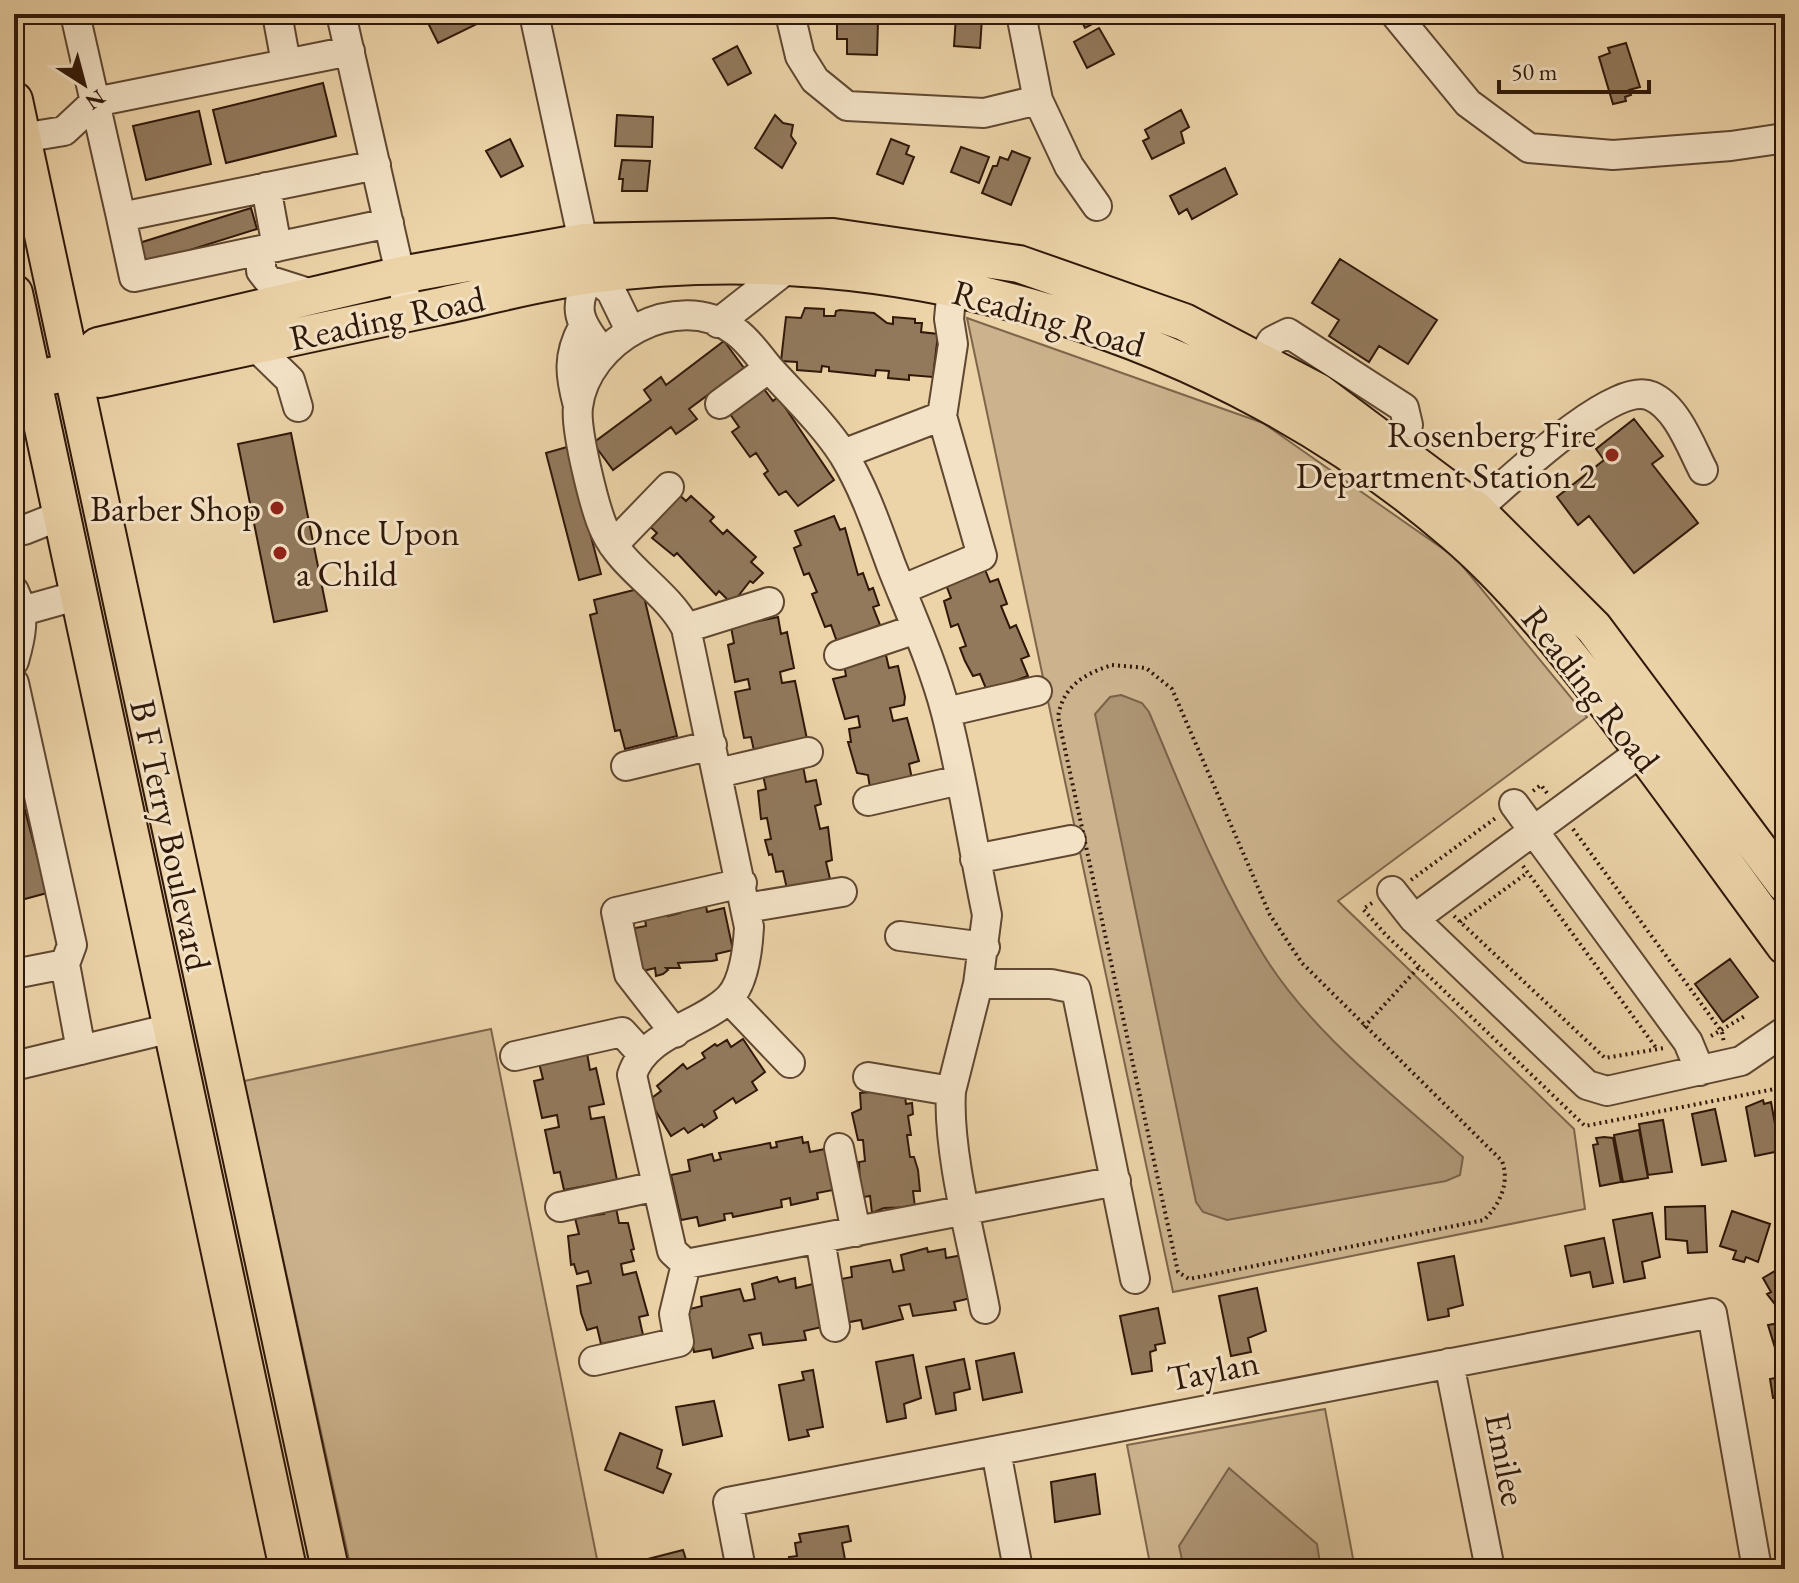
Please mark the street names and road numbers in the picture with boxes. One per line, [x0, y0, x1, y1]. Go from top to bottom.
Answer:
street label: Reading Road [947, 268, 1152, 368]
street label: Reading Road [285, 274, 490, 362]
street label: Reading Road [1511, 596, 1671, 782]
street label: B F Terry Boulevard [119, 695, 223, 976]
street label: Taylan [1163, 1338, 1263, 1402]
street label: Emilee [1474, 1409, 1538, 1509]

